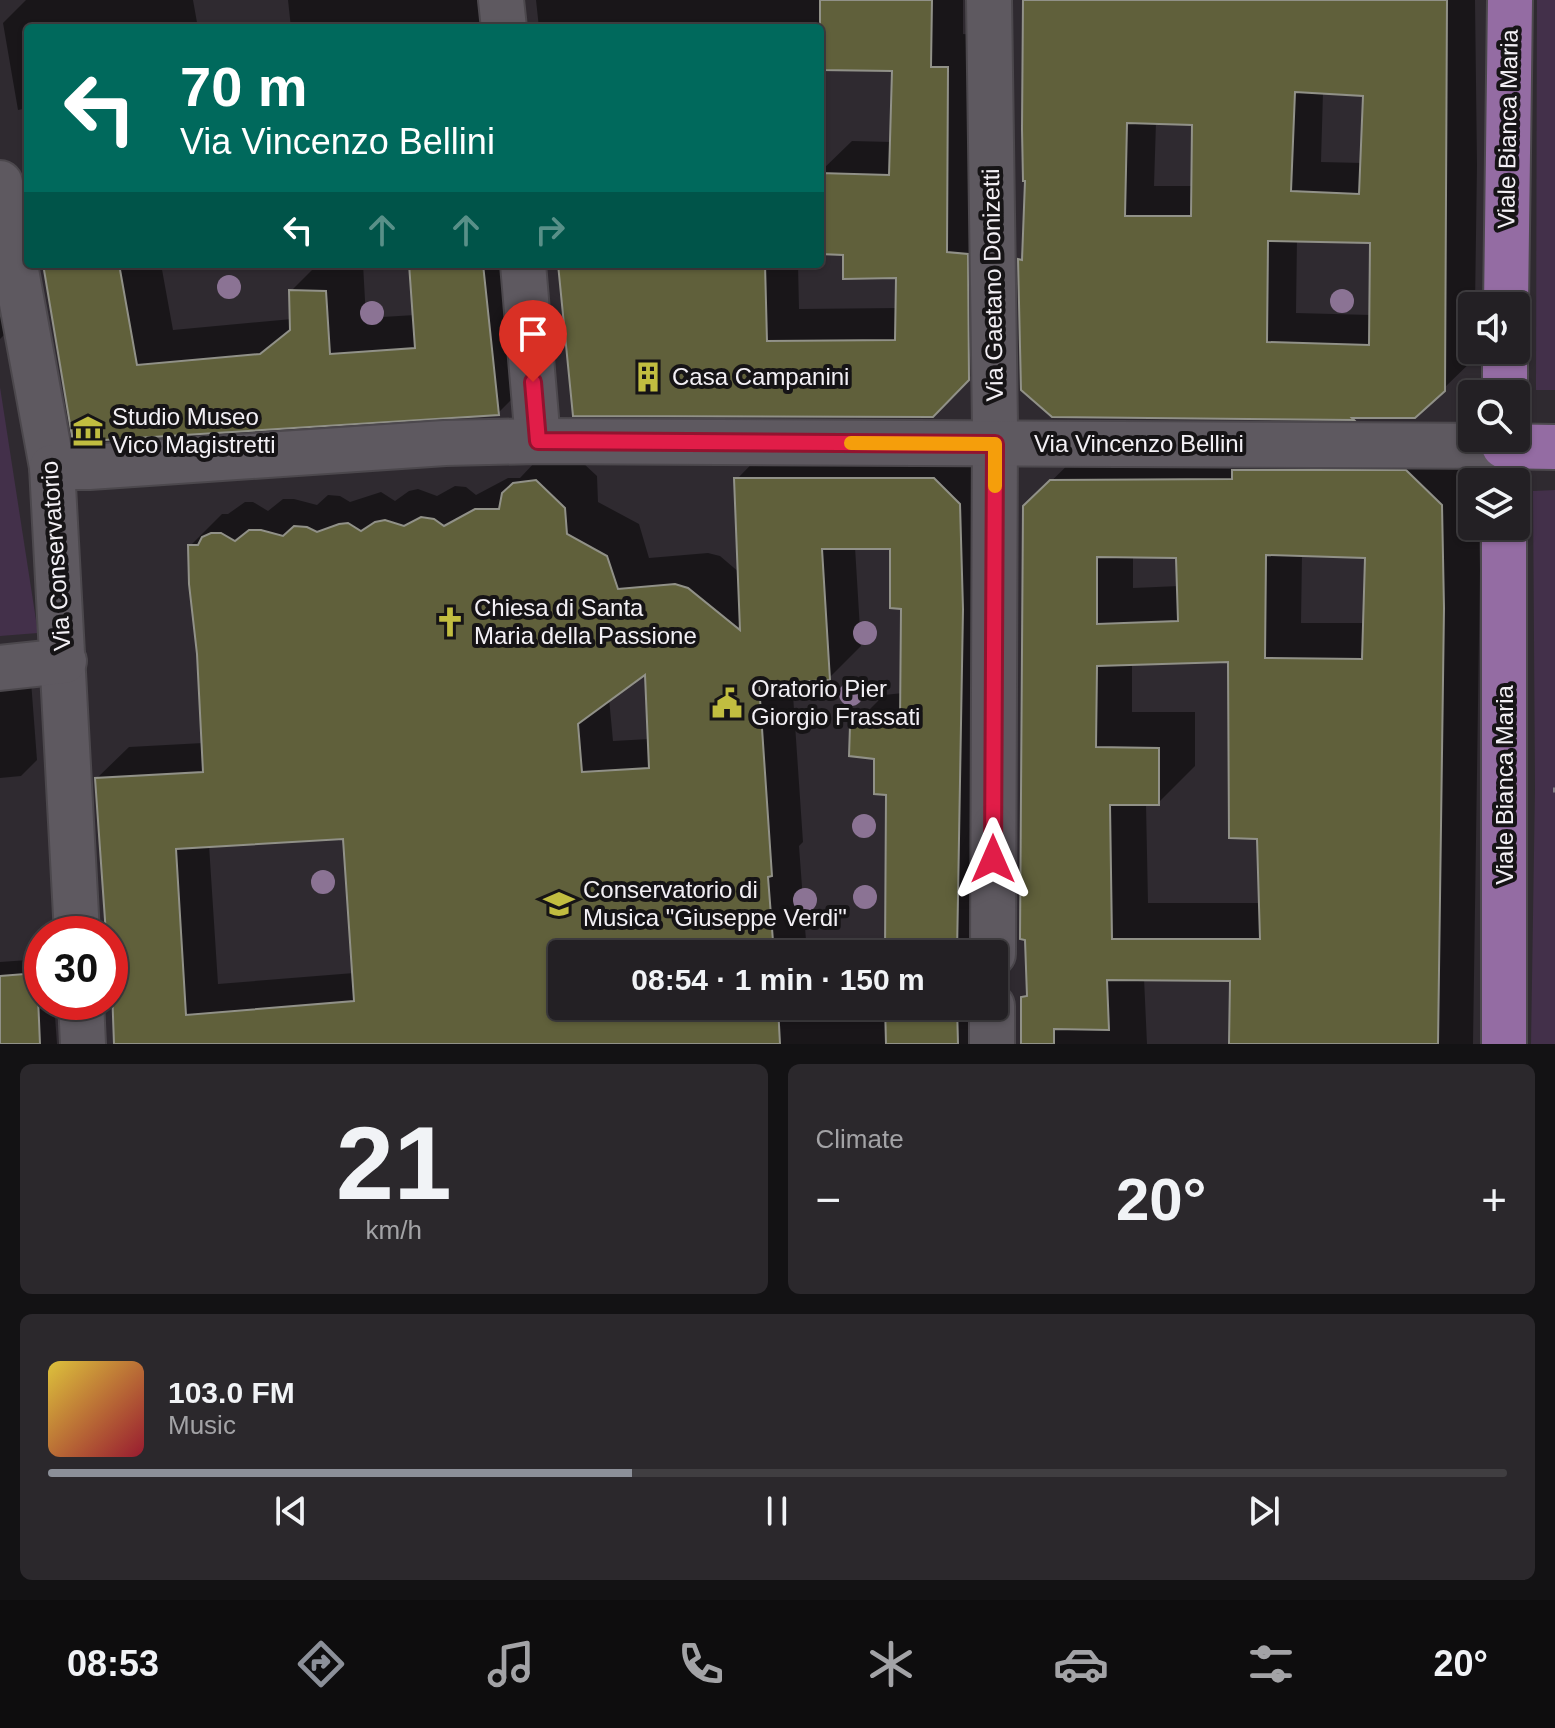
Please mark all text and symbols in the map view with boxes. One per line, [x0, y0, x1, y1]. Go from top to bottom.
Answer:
street label: Viale Bianca Maria [1492, 28, 1523, 229]
text: 70 m [180, 55, 308, 118]
icon: left [48, 56, 152, 160]
text: Via Vincenzo Bellini [180, 121, 495, 162]
street label: Via Gaetano Donizetti [977, 168, 1008, 402]
icon: left [276, 208, 320, 252]
icon: ahead [360, 208, 404, 252]
icon: ahead [444, 208, 488, 252]
icon: right [528, 208, 572, 252]
map controls [1458, 292, 1530, 540]
button: sound [1458, 292, 1530, 364]
pin [499, 300, 567, 382]
icon: arrive [511, 312, 555, 356]
building icon: Casa Campanini [631, 360, 665, 394]
place label: Casa Campanini [672, 363, 849, 390]
button: search [1458, 380, 1530, 452]
place label: Studio Museo Vico Magistretti [112, 403, 276, 458]
museum icon: Studio Museo Vico Magistretti [71, 414, 105, 448]
street label: Via Vincenzo Bellini [1034, 430, 1244, 457]
street label: Via Conservatorio [35, 460, 76, 652]
button: layers [1458, 468, 1530, 540]
place label: Chiesa di Santa Maria della Passione [474, 594, 697, 649]
church icon: Chiesa di Santa Maria della Passione [433, 605, 467, 639]
place label: Oratorio Pier Giorgio Frassati [751, 675, 920, 730]
street label: Viale Bianca Maria [1491, 685, 1518, 885]
public building icon: Oratorio Pier Giorgio Frassati [710, 686, 744, 720]
position arrow [951, 817, 1035, 901]
place label: Conservatorio di Musica "Giuseppe Verdi" [583, 876, 847, 931]
school or university icon: Conservatorio di Musica "Giuseppe Verdi" [542, 887, 576, 921]
speed limit sign: 30 [24, 916, 128, 1020]
text: 08:54 · 1 min · 150 m [631, 963, 925, 996]
text: 21 [336, 1105, 452, 1221]
text: Climate [816, 1124, 904, 1154]
text: 20° [1116, 1166, 1207, 1233]
text: − [816, 1175, 841, 1224]
text: + [1481, 1175, 1507, 1224]
text: km/h [366, 1215, 422, 1245]
text: 103.0 FM [168, 1376, 295, 1409]
text: Music [168, 1410, 236, 1440]
icon: previous [269, 1489, 313, 1533]
icon: pause [755, 1489, 799, 1533]
icon: next [1242, 1489, 1286, 1533]
icon: directions [293, 1636, 349, 1692]
icon: music [483, 1636, 539, 1692]
icon: phone [673, 1636, 729, 1692]
icon: climate [863, 1636, 919, 1692]
icon: car [1053, 1636, 1109, 1692]
icon: filters [1243, 1636, 1299, 1692]
text: 08:53 [67, 1643, 159, 1684]
text: 20° [1433, 1643, 1488, 1684]

